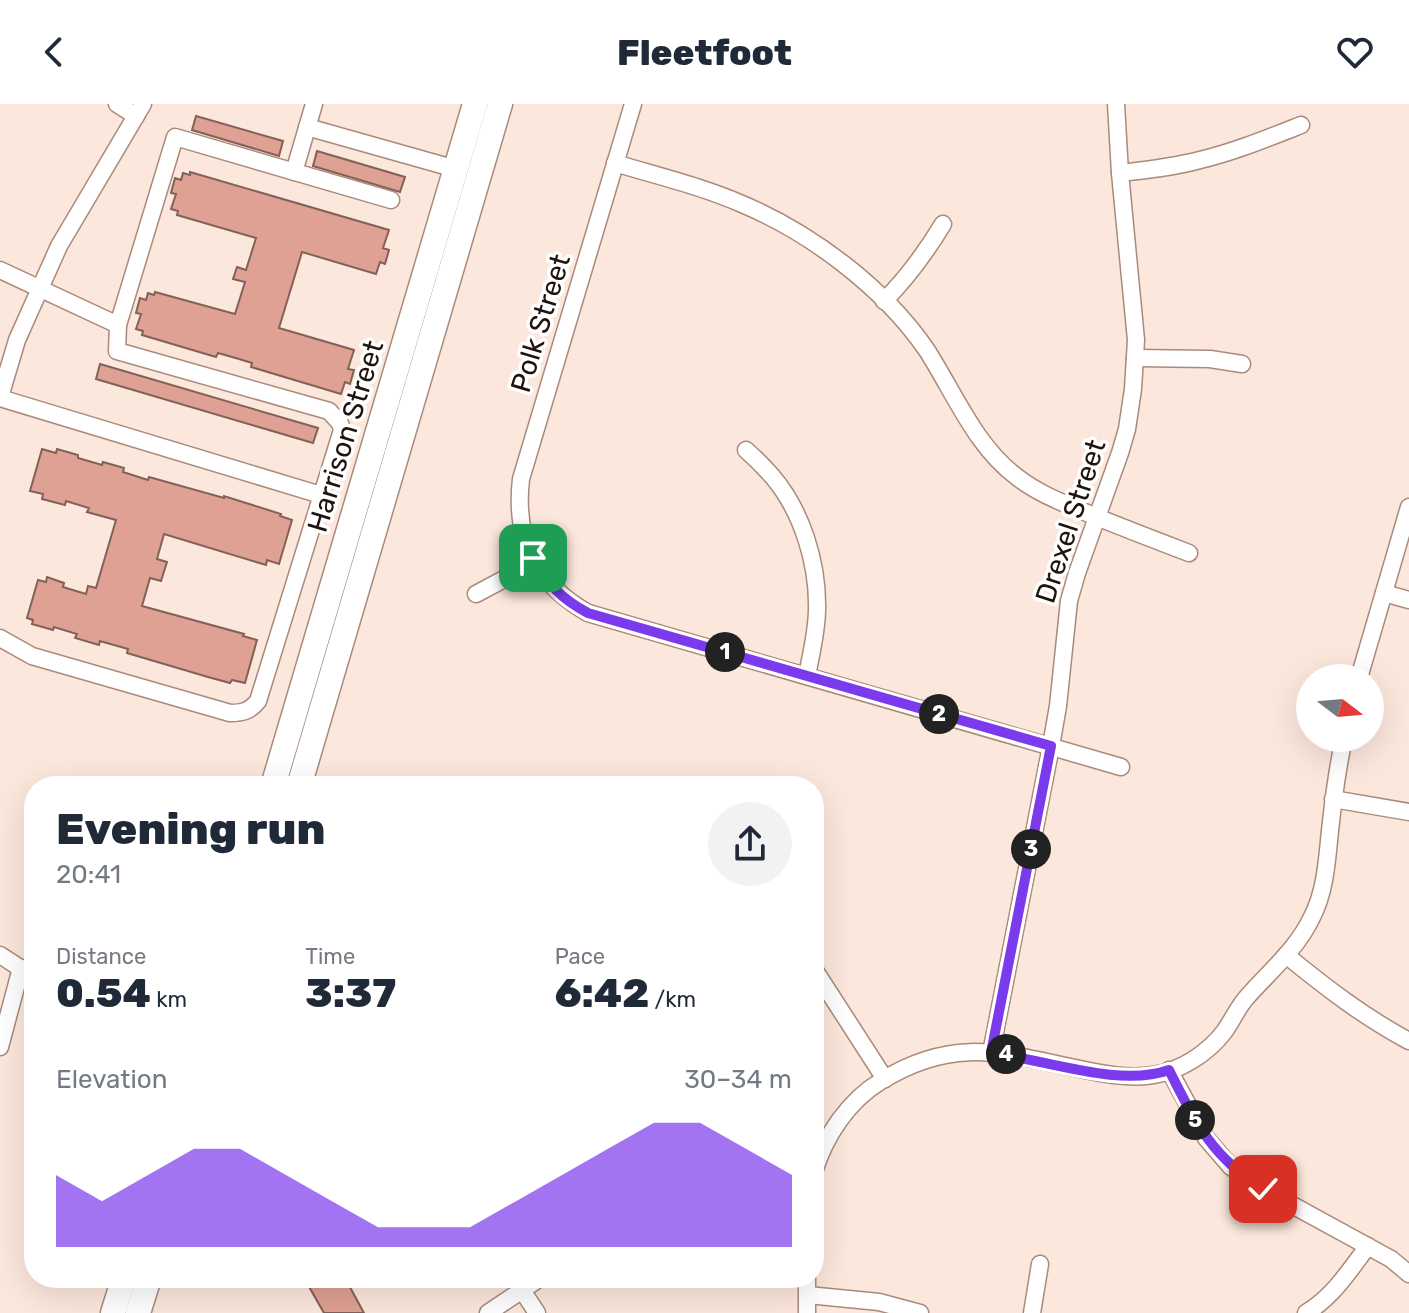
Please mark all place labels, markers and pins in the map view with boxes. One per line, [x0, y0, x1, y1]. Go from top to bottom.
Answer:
pin [499, 524, 567, 592]
pin: 1 [705, 632, 745, 672]
pin: 2 [919, 694, 959, 734]
pin: 3 [1011, 829, 1051, 869]
pin: 4 [986, 1034, 1026, 1074]
pin: 5 [1175, 1100, 1215, 1140]
pin [1229, 1155, 1297, 1223]

